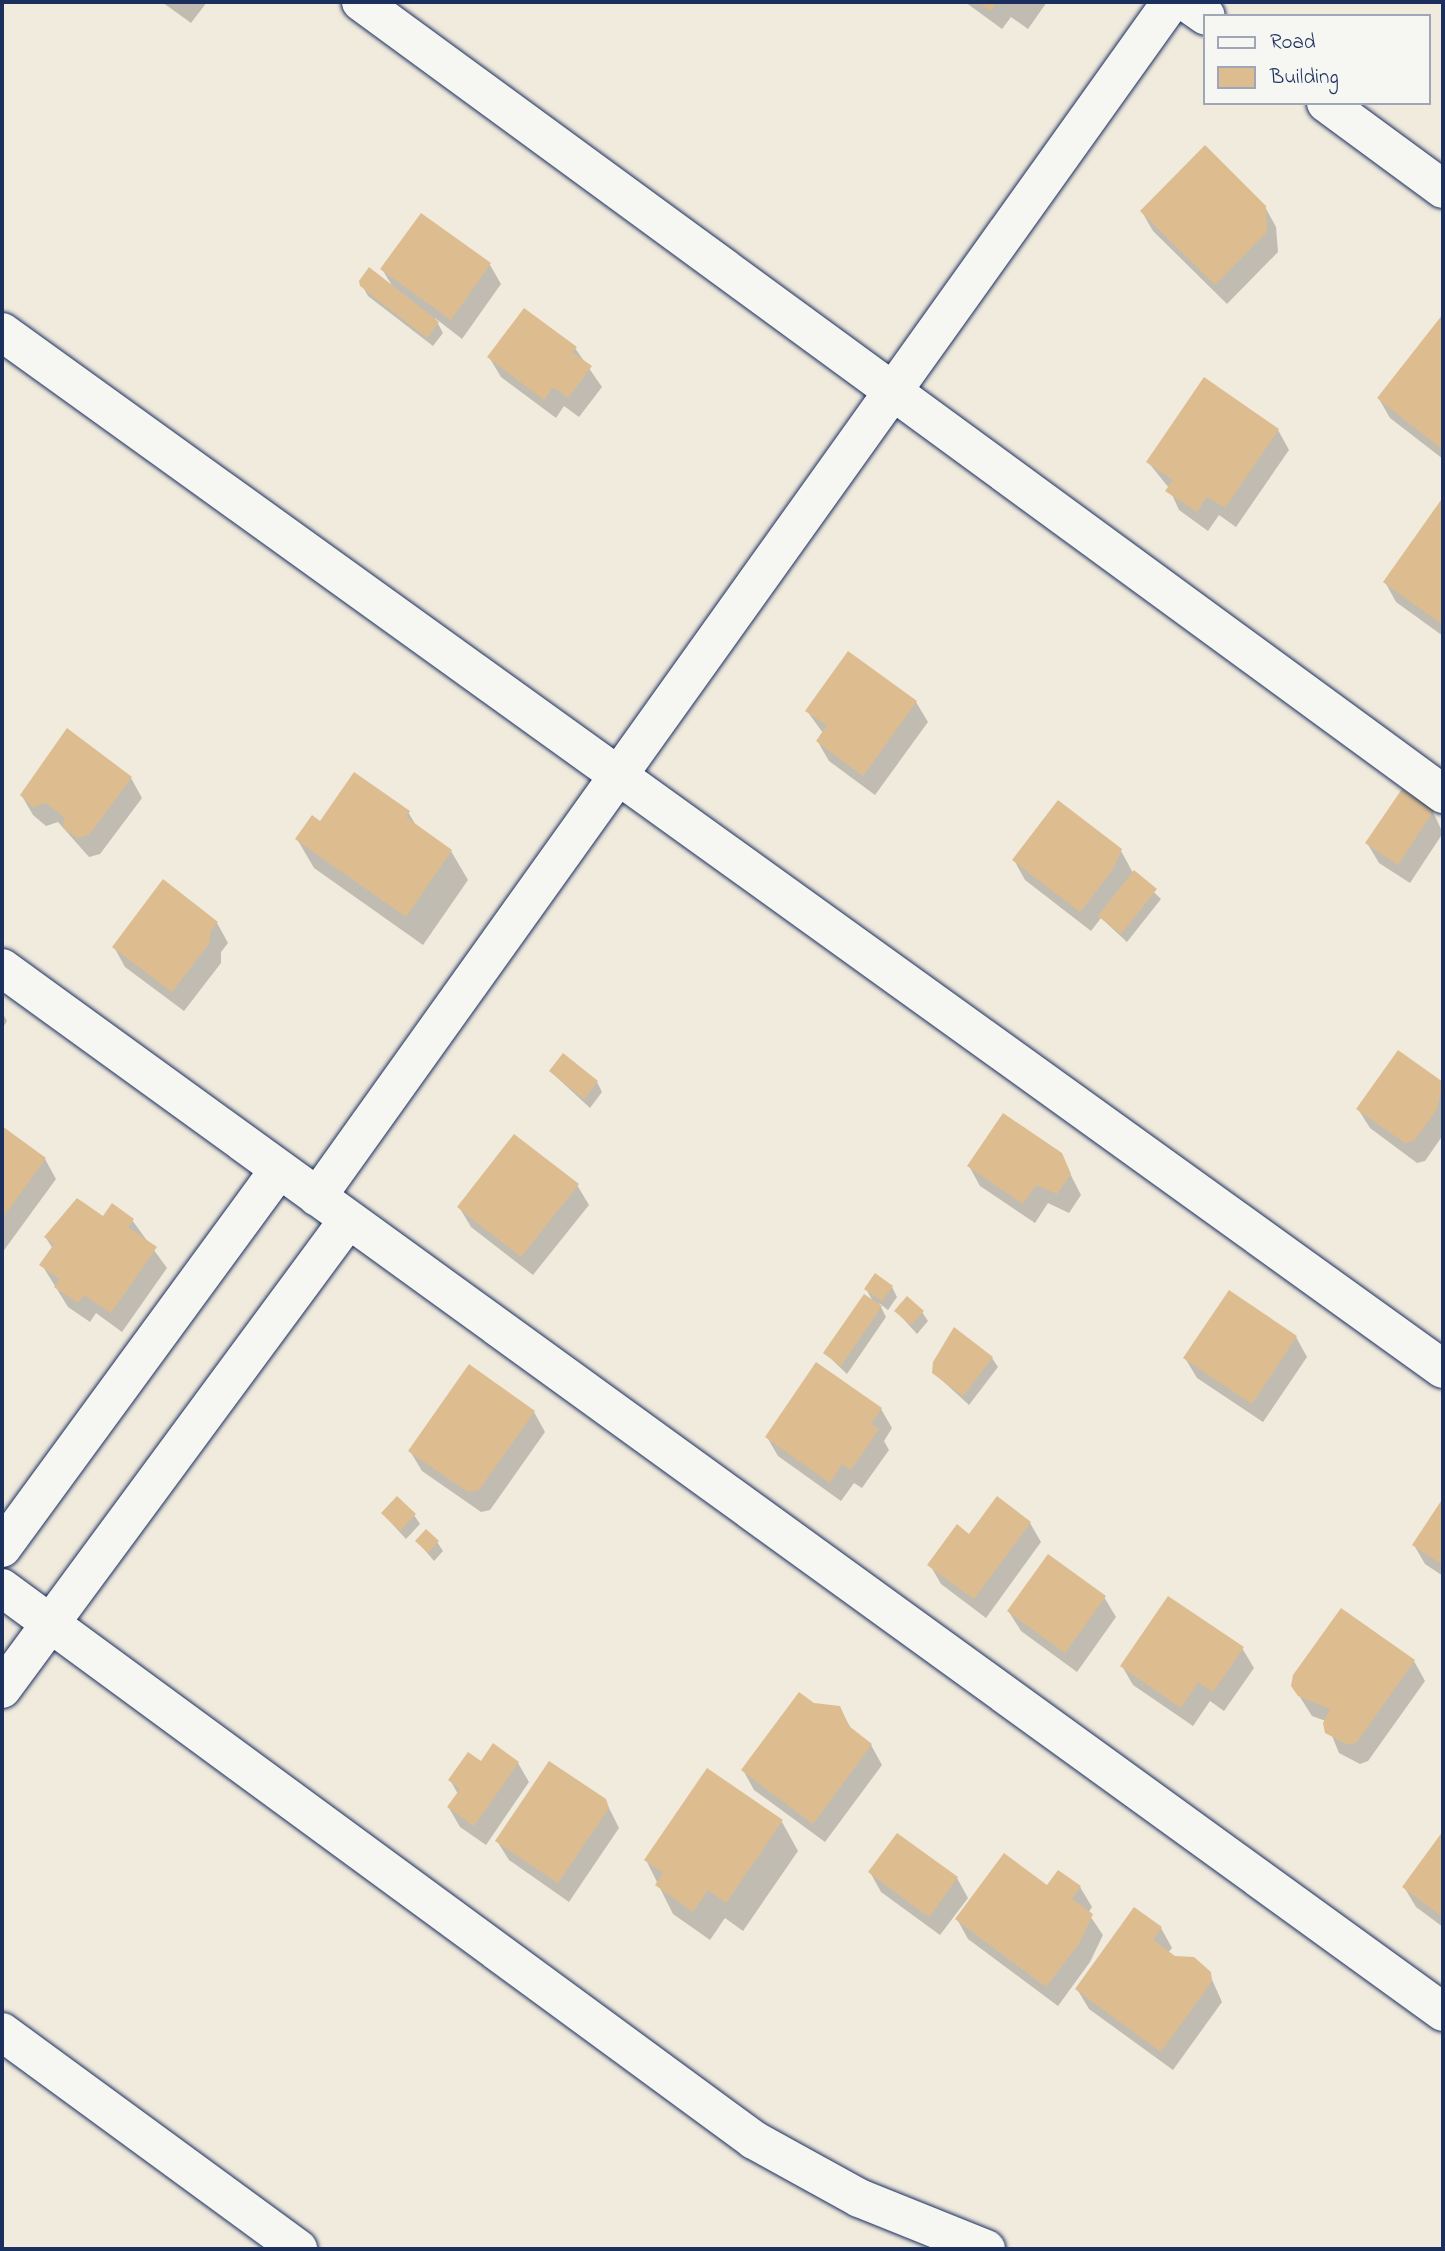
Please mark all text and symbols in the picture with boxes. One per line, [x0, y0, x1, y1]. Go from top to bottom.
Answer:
legend [1204, 14, 1431, 105]
text: Road [1270, 28, 1316, 58]
text: Building [1270, 63, 1339, 93]

